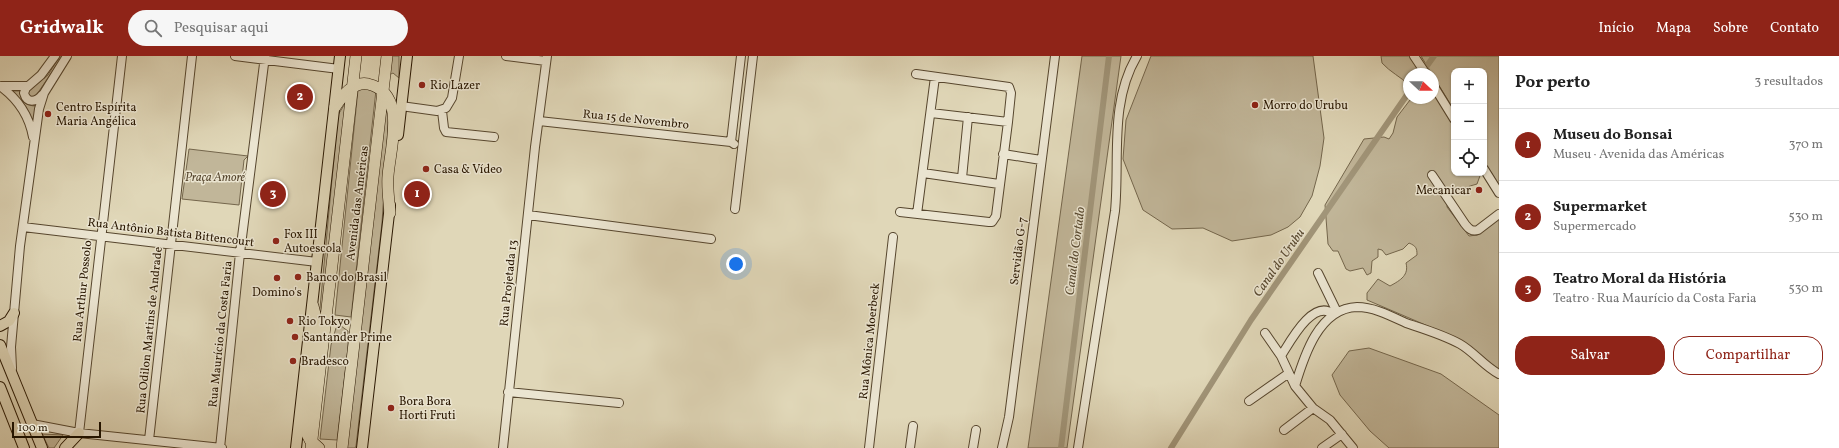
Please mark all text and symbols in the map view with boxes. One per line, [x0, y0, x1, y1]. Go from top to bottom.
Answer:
search box [128, 10, 408, 46]
text: Gridwalk [20, 15, 104, 41]
icon: search [142, 17, 164, 39]
text: Pesquisar aqui [174, 18, 269, 39]
text: Início [1598, 19, 1634, 38]
text: Mapa [1656, 19, 1691, 38]
text: Sobre [1713, 19, 1748, 38]
text: Contato [1770, 19, 1819, 38]
north arrow [1403, 68, 1439, 104]
map controls [1451, 68, 1487, 176]
button: + [1451, 68, 1487, 104]
text: Por perto [1515, 71, 1590, 94]
text: 3 resultados [1754, 73, 1823, 91]
place label: Rio Lazer [430, 78, 480, 94]
marker: Rio Lazer [417, 80, 427, 90]
pin: 2 [287, 82, 313, 112]
place label: Morro do Urubu [1263, 98, 1348, 114]
place label: Centro Espírita Maria Angélica [56, 100, 136, 130]
marker: Morro do Urubu [1250, 100, 1260, 110]
button: − [1451, 104, 1487, 140]
street label: Rua 15 de Novembro [582, 106, 690, 134]
marker: Centro Espírita Maria Angélica [43, 109, 53, 119]
text: Museu do Bonsai [1553, 125, 1673, 146]
text: 1 [1525, 136, 1531, 154]
text: 370 m [1789, 136, 1823, 154]
button: locate [1451, 140, 1487, 176]
street label: Avenida das Américas [343, 145, 373, 262]
text: Museu · Avenida das Américas [1553, 146, 1724, 164]
place label: Casa & Vídeo [434, 162, 502, 178]
marker: Casa & Vídeo [421, 164, 431, 174]
park label: Praça Amoré [185, 170, 246, 186]
pin: 3 [260, 179, 286, 209]
pin: 1 [404, 179, 430, 209]
place label: Mecanicar [1416, 183, 1471, 199]
marker: Mecanicar [1474, 185, 1484, 195]
text: Supermarket [1553, 197, 1647, 218]
water label: Canal do Cortado [1062, 206, 1090, 296]
text: 2 [1525, 208, 1531, 226]
text: 530 m [1788, 208, 1823, 226]
street label: Rua Antônio Batista Bittencourt [87, 215, 255, 251]
street label: Servidão G-7 [1007, 216, 1031, 286]
text: Supermercado [1553, 218, 1636, 236]
water label: Canal do Urubu [1249, 225, 1310, 301]
place label: Fox III Autoescola [284, 227, 341, 257]
marker: Fox III Autoescola [271, 236, 281, 246]
street label: Rua Projetada 13 [496, 239, 521, 327]
street label: Rua Arthur Possolo [70, 240, 96, 343]
street label: Rua Odilon Martins de Andrade [133, 246, 167, 414]
your location [726, 254, 746, 274]
street label: Rua Maurício da Costa Faria [205, 260, 237, 408]
text: Teatro Moral da História [1553, 269, 1726, 290]
place label: Banco do Brasil [306, 270, 388, 286]
marker: Banco do Brasil [293, 272, 303, 282]
marker: Domino's [272, 273, 282, 283]
text: 3 [1525, 280, 1531, 298]
text: 530 m [1788, 280, 1823, 298]
street label: Rua Mônica Moerbeck [856, 282, 884, 400]
place label: Domino's [252, 285, 302, 301]
text: Teatro · Rua Maurício da Costa Faria [1553, 290, 1757, 308]
place label: Rio Tokyo [298, 314, 350, 330]
marker: Rio Tokyo [285, 316, 295, 326]
place label: Santander Prime [303, 330, 392, 346]
marker: Santander Prime [290, 332, 300, 342]
button: Salvar [1515, 336, 1665, 375]
button: Compartilhar [1673, 336, 1823, 375]
place label: Bradesco [301, 354, 349, 370]
marker: Bradesco [288, 356, 298, 366]
place label: Bora Bora Horti Fruti [399, 394, 456, 424]
marker: Bora Bora Horti Fruti [386, 403, 396, 413]
scale bar [12, 420, 101, 439]
text: 100 m [18, 421, 48, 436]

